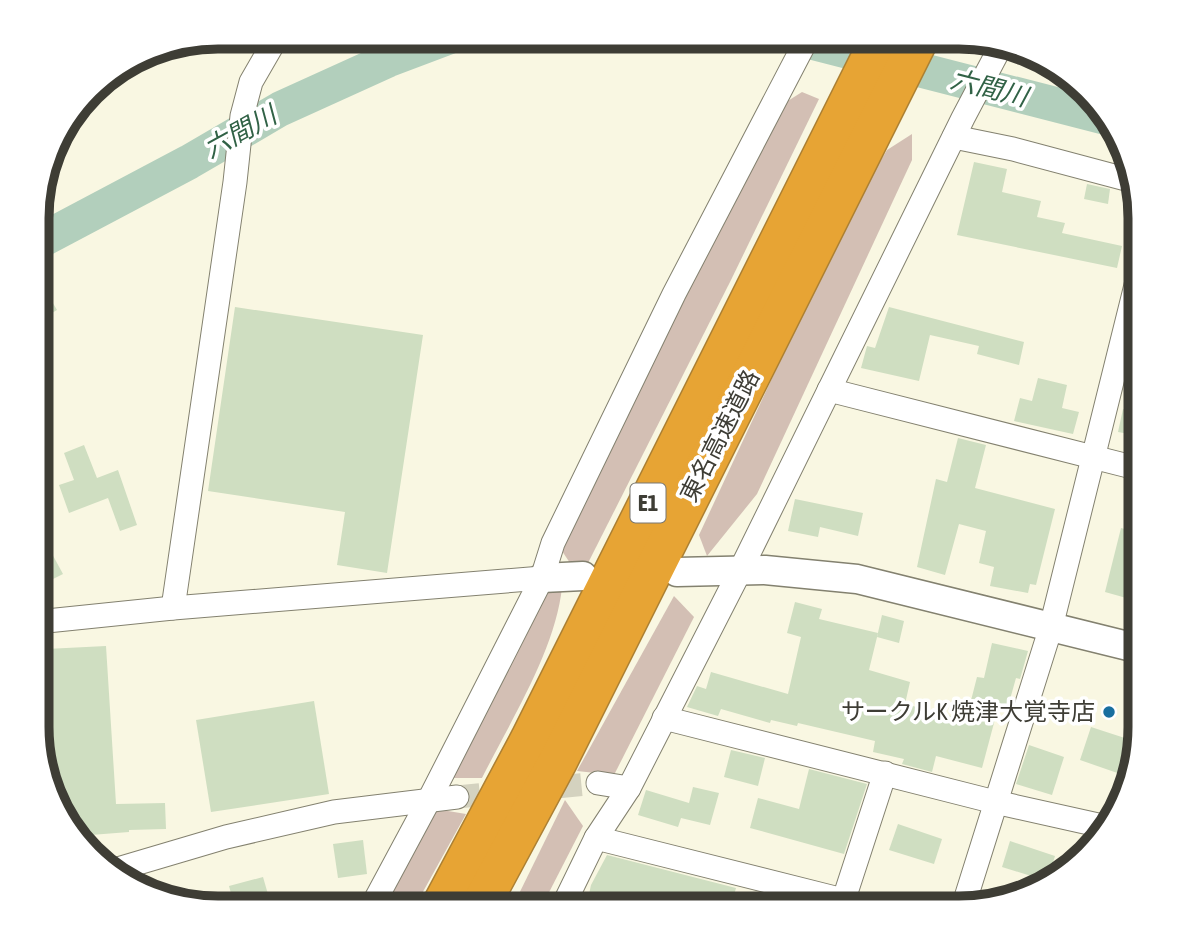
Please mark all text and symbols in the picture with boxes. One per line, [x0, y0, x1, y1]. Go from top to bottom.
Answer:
water label: 六間川 [948, 64, 1033, 113]
water label: 六間川 [199, 99, 284, 164]
street label: 東名高速道路 [675, 365, 764, 506]
road number: E1 [630, 484, 666, 523]
place label: サークルK 焼津大覚寺店 [841, 698, 1095, 725]
marker: サークルK 焼津大覚寺店 [1101, 704, 1117, 720]

